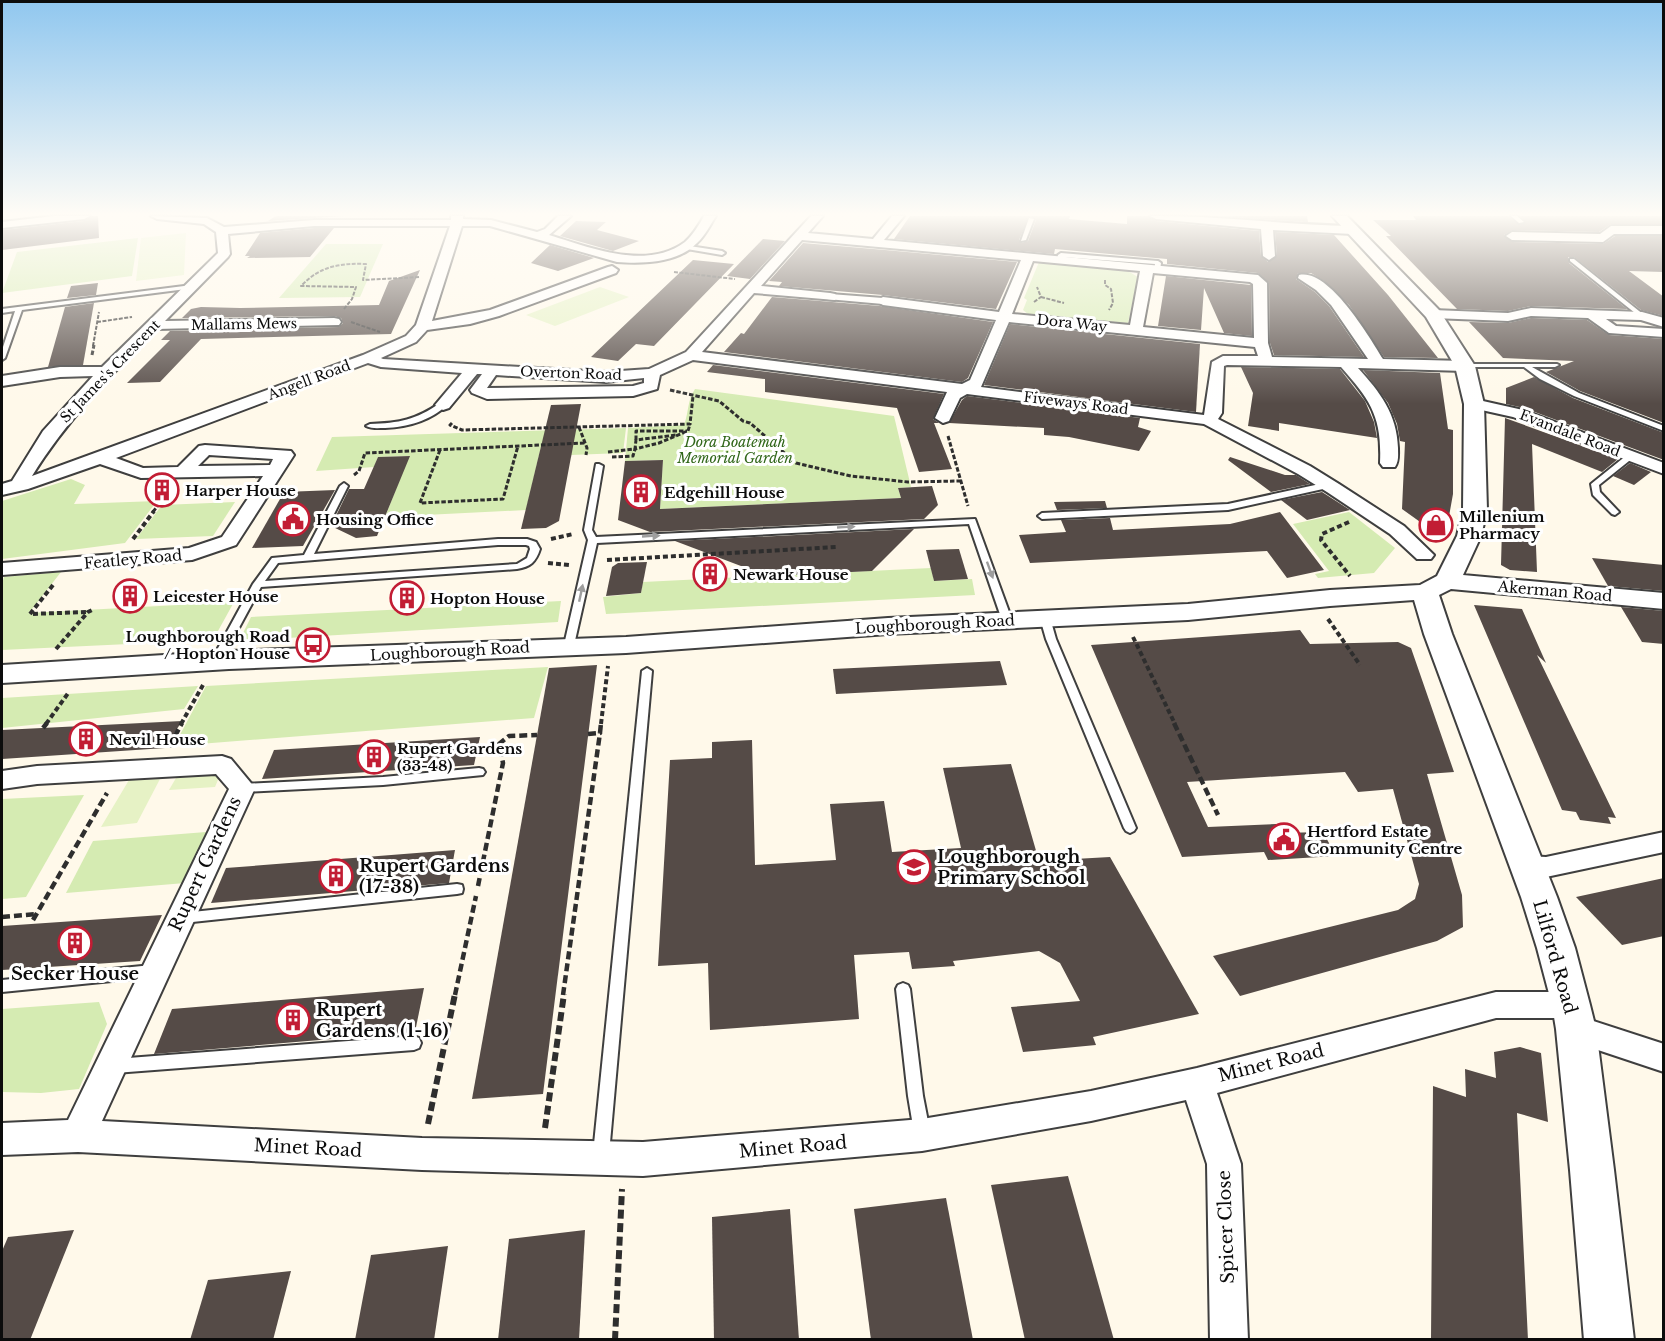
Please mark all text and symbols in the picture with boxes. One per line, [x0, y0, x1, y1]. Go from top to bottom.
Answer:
street label: Dora Way [1036, 310, 1108, 336]
street label: Mallams Mews [191, 314, 297, 334]
street label: St James's Crescent [56, 315, 164, 426]
street label: Angell Road [264, 356, 353, 404]
street label: Overton Road [520, 362, 623, 384]
street label: Fiveways Road [1022, 388, 1130, 418]
street label: Evandale Road [1517, 405, 1624, 461]
park label: Dora Boatemah Memorial Garden [676, 433, 793, 467]
building icon: Harper House [144, 472, 180, 508]
building icon: Edgehill House [623, 474, 659, 510]
place label: Harper House [185, 481, 296, 500]
place label: Edgehill House [664, 483, 785, 502]
public building icon: Housing Office [275, 501, 311, 537]
shop icon: Millenium Pharmacy [1418, 507, 1454, 543]
place label: Millenium Pharmacy [1459, 507, 1545, 543]
place label: Housing Office [316, 510, 434, 529]
one-way arrow [837, 522, 856, 531]
one-way arrow [642, 532, 661, 541]
street label: Featley Road [83, 545, 183, 573]
building icon: Newark House [692, 556, 728, 592]
one-way arrow [985, 561, 995, 579]
place label: Newark House [733, 565, 849, 584]
street label: Akerman Road [1496, 576, 1613, 605]
building icon: Leicester House [112, 578, 148, 614]
building icon: Hopton House [389, 580, 425, 616]
one-way arrow [577, 583, 586, 602]
place label: Leicester House [153, 587, 279, 606]
place label: Hopton House [430, 589, 545, 608]
street label: Loughborough Road [855, 610, 1015, 638]
place label: Loughborough Road / Hopton House [125, 627, 291, 663]
bus stop icon: Loughborough Road / Hopton House [295, 627, 331, 663]
street label: Loughborough Road [370, 637, 530, 665]
building icon: Nevil House [68, 721, 104, 757]
place label: Nevil House [109, 730, 206, 749]
building icon: Rupert Gardens (33-48) [356, 739, 392, 775]
place label: Rupert Gardens (33-48) [397, 739, 522, 775]
street label: Rupert Gardens [164, 793, 246, 935]
public building icon: Hertford Estate Community Centre [1266, 822, 1302, 858]
place label: Hertford Estate Community Centre [1307, 822, 1462, 858]
place label: Loughborough Primary School [937, 846, 1086, 889]
school or university icon: Loughborough Primary School [896, 849, 932, 885]
place label: Rupert Gardens (17-38) [359, 855, 509, 898]
building icon: Rupert Gardens (17-38) [318, 858, 354, 894]
street label: Lilford Road [1528, 897, 1582, 1017]
building icon: Secker House [57, 925, 93, 961]
place label: Secker House [11, 963, 139, 985]
place label: Rupert Gardens (1-16) [316, 999, 448, 1042]
building icon: Rupert Gardens (1-16) [275, 1002, 311, 1038]
street label: Minet Road [1216, 1039, 1326, 1087]
street label: Minet Road [738, 1131, 848, 1163]
street label: Minet Road [253, 1134, 363, 1162]
street label: Spicer Close [1213, 1170, 1239, 1284]

